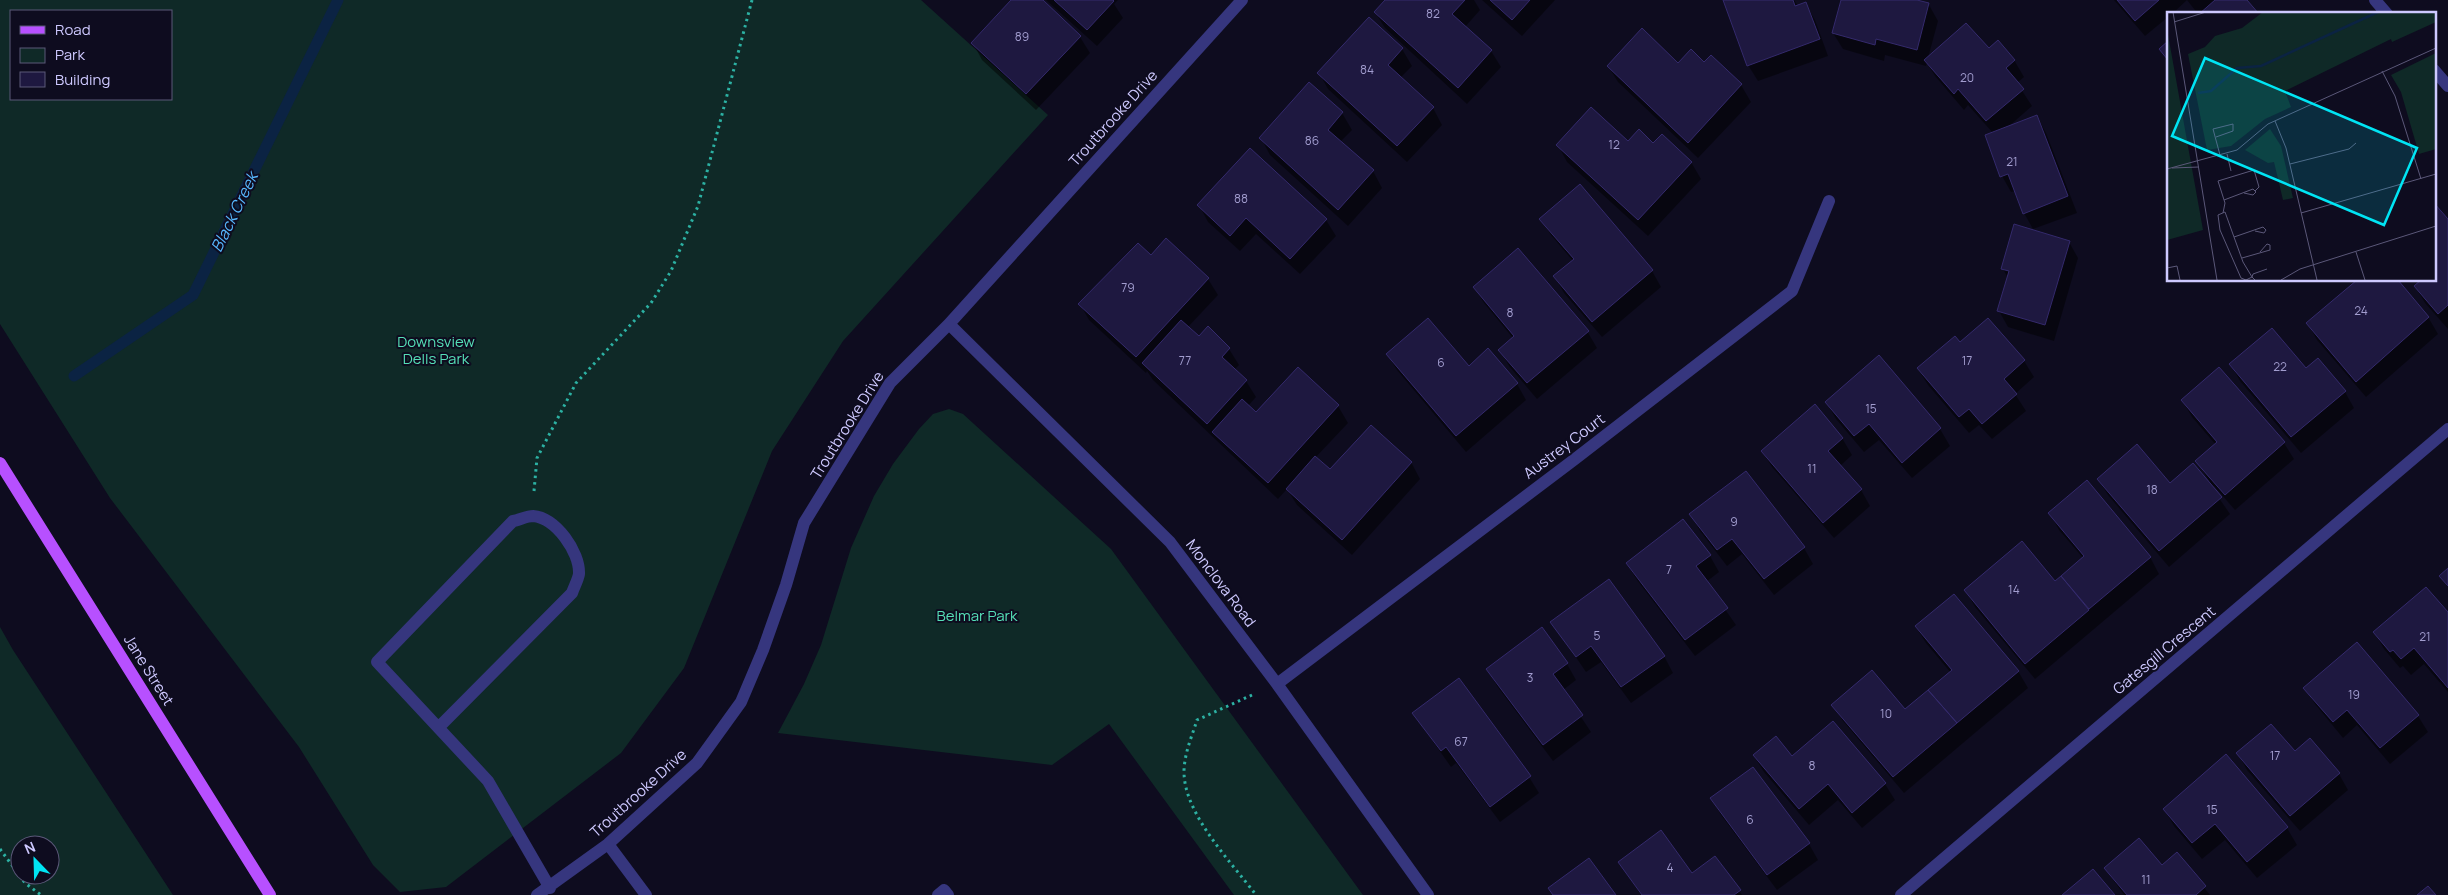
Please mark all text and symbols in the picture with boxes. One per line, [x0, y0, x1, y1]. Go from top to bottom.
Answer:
house number: 82 [1426, 5, 1440, 22]
legend [10, 10, 172, 100]
inset map [2167, 12, 2436, 281]
text: Road [55, 19, 91, 40]
house number: 89 [1015, 28, 1029, 45]
text: Park [55, 44, 85, 65]
house number: 84 [1360, 61, 1374, 78]
street label: Troutbrooke Drive [1064, 65, 1162, 171]
text: Building [55, 69, 110, 90]
house number: 20 [1960, 69, 1974, 86]
house number: 86 [1305, 132, 1319, 149]
house number: 12 [1608, 136, 1620, 153]
house number: 21 [2006, 153, 2018, 170]
water label: Black Creek [205, 167, 264, 256]
house number: 88 [1234, 190, 1248, 207]
house number: 79 [1121, 279, 1135, 296]
house number: 24 [2354, 302, 2368, 319]
house number: 8 [1507, 304, 1514, 321]
park label: Downsview Dells Park [397, 331, 475, 369]
house number: 77 [1179, 352, 1191, 369]
house number: 17 [1962, 352, 1972, 369]
house number: 6 [1437, 354, 1445, 371]
house number: 22 [2273, 358, 2287, 375]
street label: Troutbrooke Drive [805, 367, 889, 483]
house number: 15 [1865, 400, 1877, 417]
street label: Austrey Court [1519, 408, 1609, 484]
house number: 11 [1807, 460, 1817, 477]
house number: 18 [2146, 481, 2158, 498]
house number: 9 [1730, 513, 1738, 530]
street label: Monclova Road [1181, 535, 1261, 631]
house number: 7 [1666, 561, 1672, 578]
house number: 14 [2008, 581, 2020, 598]
street label: Gatesgill Crescent [2108, 601, 2220, 699]
park label: Belmar Park [937, 605, 1018, 626]
house number: 5 [1594, 627, 1601, 644]
house number: 21 [2419, 628, 2431, 645]
street label: Jane Street [119, 631, 179, 709]
house number: 3 [1527, 669, 1533, 686]
house number: 19 [2348, 686, 2360, 703]
house number: 10 [1880, 705, 1892, 722]
house number: 67 [1454, 733, 1468, 750]
street label: Troutbrooke Drive [585, 744, 691, 842]
house number: 17 [2270, 747, 2280, 764]
house number: 8 [1809, 757, 1816, 774]
house number: 15 [2206, 801, 2218, 818]
house number: 6 [1746, 811, 1754, 828]
north arrow [10, 835, 60, 885]
text: N [21, 837, 38, 858]
house number: 4 [1666, 859, 1674, 876]
house number: 11 [2141, 871, 2151, 888]

